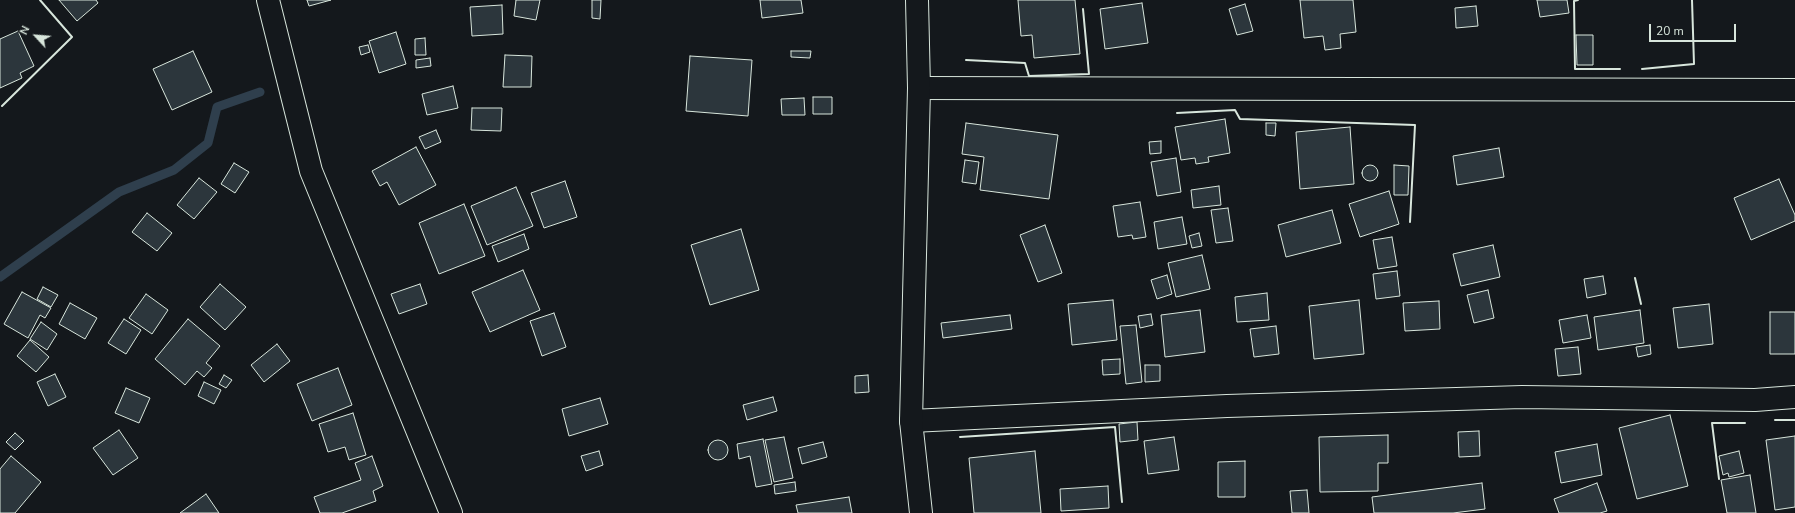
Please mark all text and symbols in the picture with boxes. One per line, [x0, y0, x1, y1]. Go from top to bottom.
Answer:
north arrow [16, 16, 56, 56]
scale bar [1651, 16, 1738, 42]
text: 20 m [1656, 23, 1684, 39]
text: N [16, 24, 33, 38]

